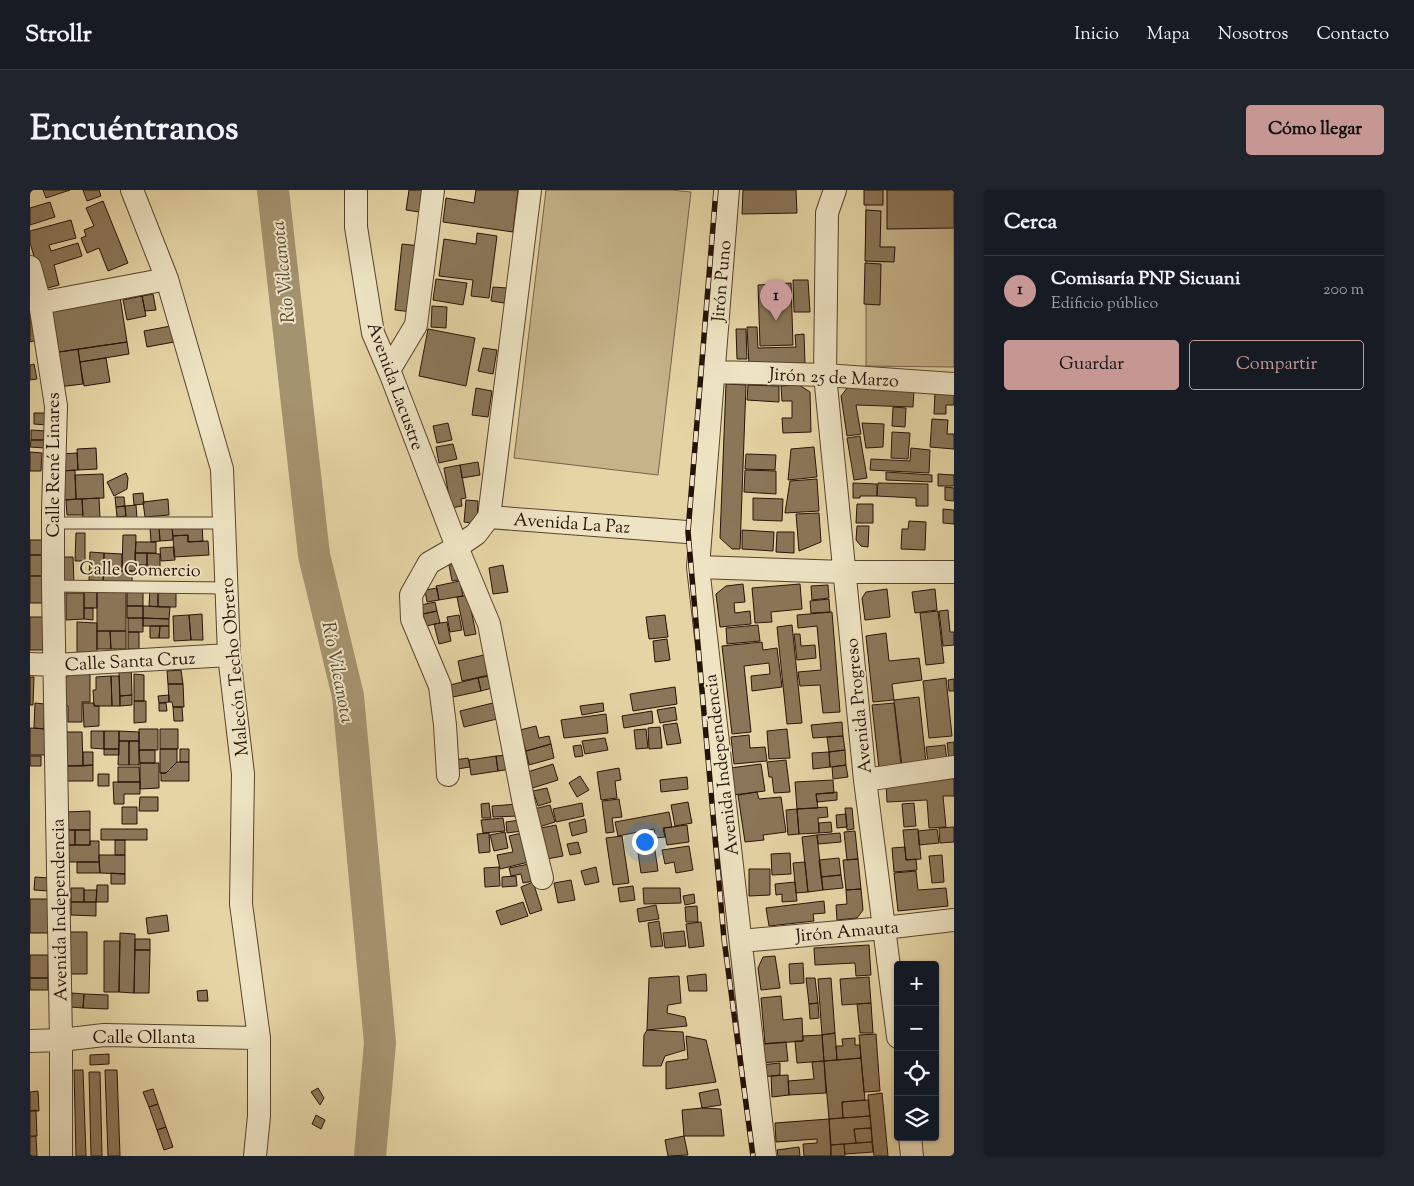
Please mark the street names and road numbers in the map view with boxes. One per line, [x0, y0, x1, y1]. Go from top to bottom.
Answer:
street label: Jirón Puno [706, 239, 740, 324]
street label: Avenida Lacustre [359, 319, 429, 454]
street label: Jirón 25 de Marzo [767, 363, 900, 395]
street label: Calle René Linares [42, 393, 68, 537]
street label: Avenida La Paz [513, 508, 631, 542]
street label: Calle Comercio [79, 557, 201, 585]
street label: Malecón Techo Obrero [215, 576, 257, 757]
street label: Avenida Progreso [840, 637, 880, 775]
street label: Calle Santa Cruz [64, 647, 196, 679]
street label: Avenida Independencia [699, 673, 747, 857]
street label: Avenida Independencia [46, 818, 76, 1002]
street label: Jirón Amauta [793, 916, 900, 951]
street label: Calle Ollanta [92, 1026, 196, 1052]

